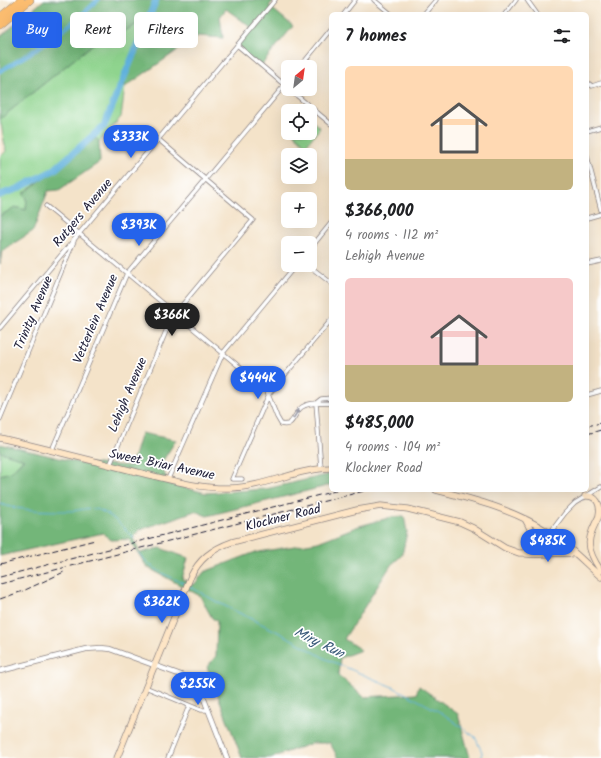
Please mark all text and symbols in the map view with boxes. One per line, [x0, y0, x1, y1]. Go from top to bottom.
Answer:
chip: Buy [12, 12, 62, 48]
chip: Rent [70, 12, 126, 48]
chip: Filters [134, 12, 198, 48]
text: 7 homes [345, 23, 407, 50]
icon: filters [551, 25, 573, 47]
north arrow [281, 60, 317, 96]
map controls [281, 60, 317, 272]
icon: home [423, 92, 495, 164]
button: locate [281, 104, 317, 140]
pin: $333K [103, 125, 159, 159]
text: $333K [113, 127, 149, 148]
button: layers [281, 148, 317, 184]
street label: Rutgers Avenue [48, 174, 118, 252]
button: + [281, 192, 317, 228]
text: $366,000 [345, 198, 413, 225]
pin: $393K [111, 213, 167, 247]
text: $393K [121, 215, 157, 236]
text: 4 rooms · 112 m² [345, 225, 438, 246]
button: − [281, 236, 317, 272]
text: Lehigh Avenue [345, 246, 425, 267]
street label: Vetterlein Avenue [68, 271, 124, 367]
street label: Trinity Avenue [9, 272, 59, 353]
pin: $366K [144, 303, 200, 337]
icon: home [423, 304, 495, 376]
text: $366K [154, 305, 190, 326]
street label: Lehigh Avenue [103, 354, 153, 436]
pin: $444K [230, 366, 286, 400]
text: $444K [240, 368, 276, 389]
one-way arrow [293, 408, 300, 420]
text: $485,000 [345, 410, 414, 437]
text: 4 rooms · 104 m² [345, 437, 440, 458]
street label: Sweet Briar Avenue [107, 444, 217, 486]
text: Klockner Road [345, 458, 422, 479]
street label: Klockner Road [243, 498, 323, 538]
pin: $485K [520, 529, 576, 563]
text: $485K [530, 531, 566, 552]
pin: $362K [134, 590, 190, 624]
text: $362K [143, 592, 181, 613]
water label: Miry Run [290, 621, 349, 665]
pin: $255K [170, 672, 226, 706]
text: $255K [180, 674, 216, 695]

